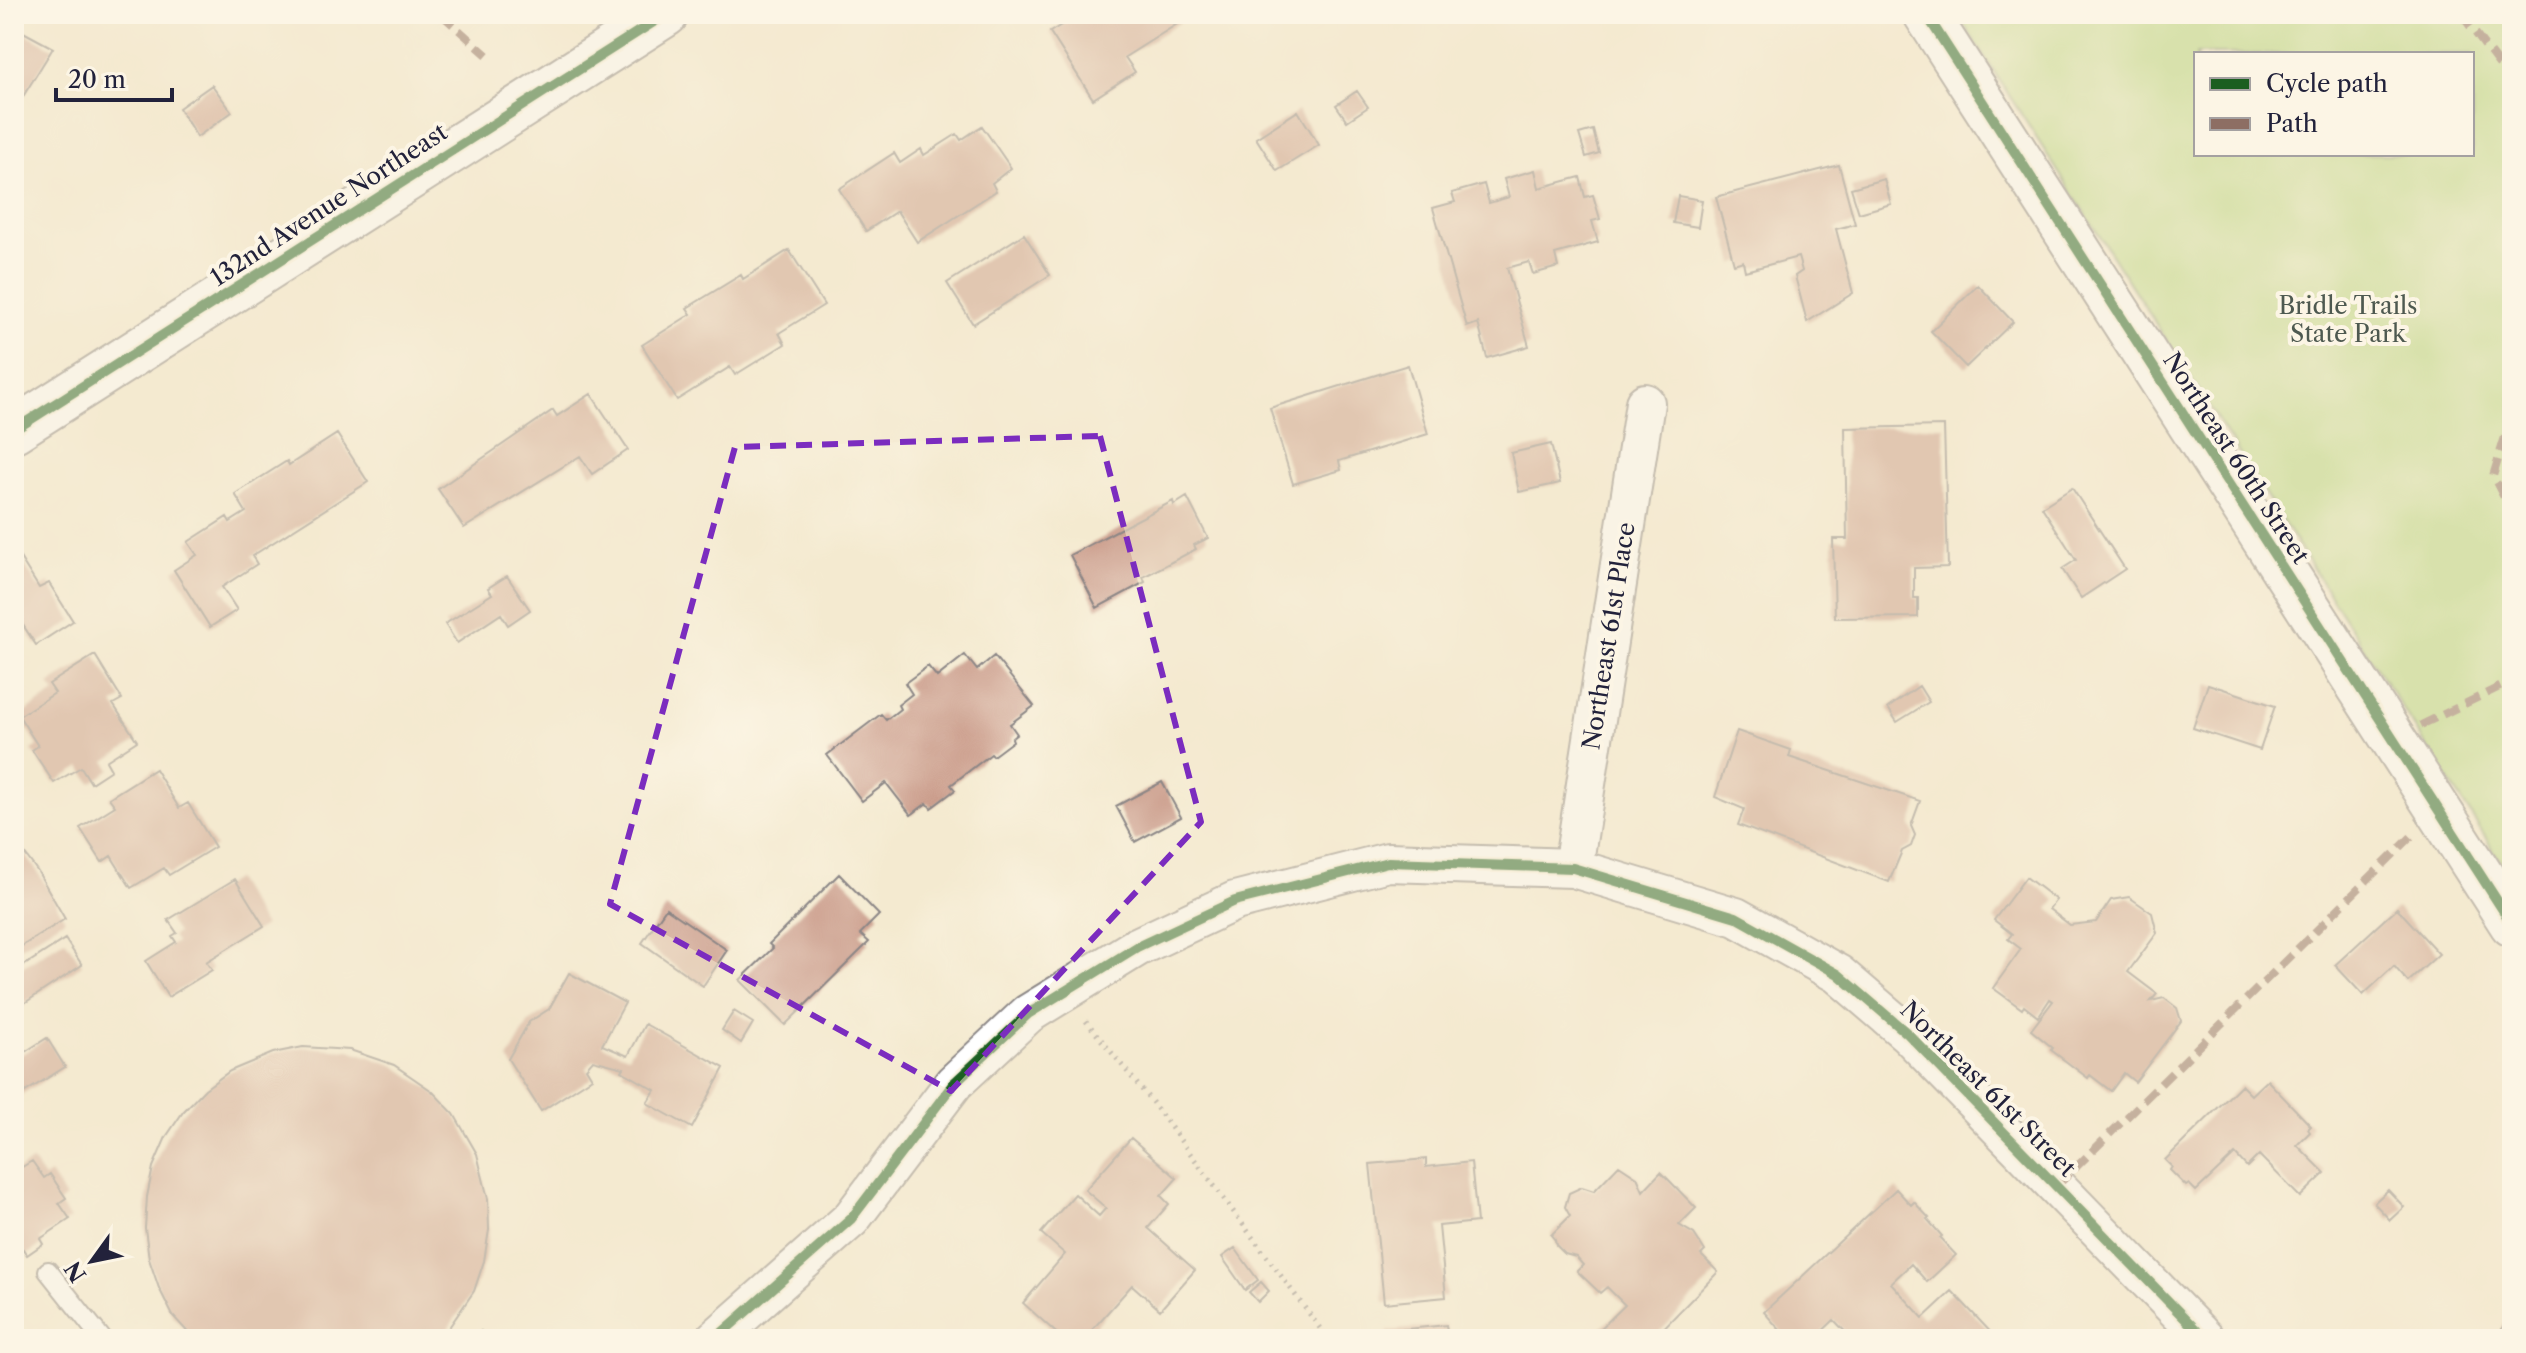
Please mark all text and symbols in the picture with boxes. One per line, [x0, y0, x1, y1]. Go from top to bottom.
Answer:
scale bar [56, 52, 172, 102]
legend [2194, 52, 2474, 156]
text: 20 m [68, 65, 126, 94]
text: Cycle path [2266, 69, 2388, 98]
text: Path [2266, 109, 2318, 138]
street label: 132nd Avenue Northeast [205, 117, 453, 292]
park label: Bridle Trails State Park [2278, 291, 2418, 348]
street label: Northeast 60th Street [2157, 347, 2316, 569]
street label: Northeast 61st Place [1576, 520, 1641, 752]
street label: Northeast 61st Street [1895, 995, 2082, 1183]
north arrow [52, 1221, 132, 1301]
text: N [59, 1256, 92, 1287]

